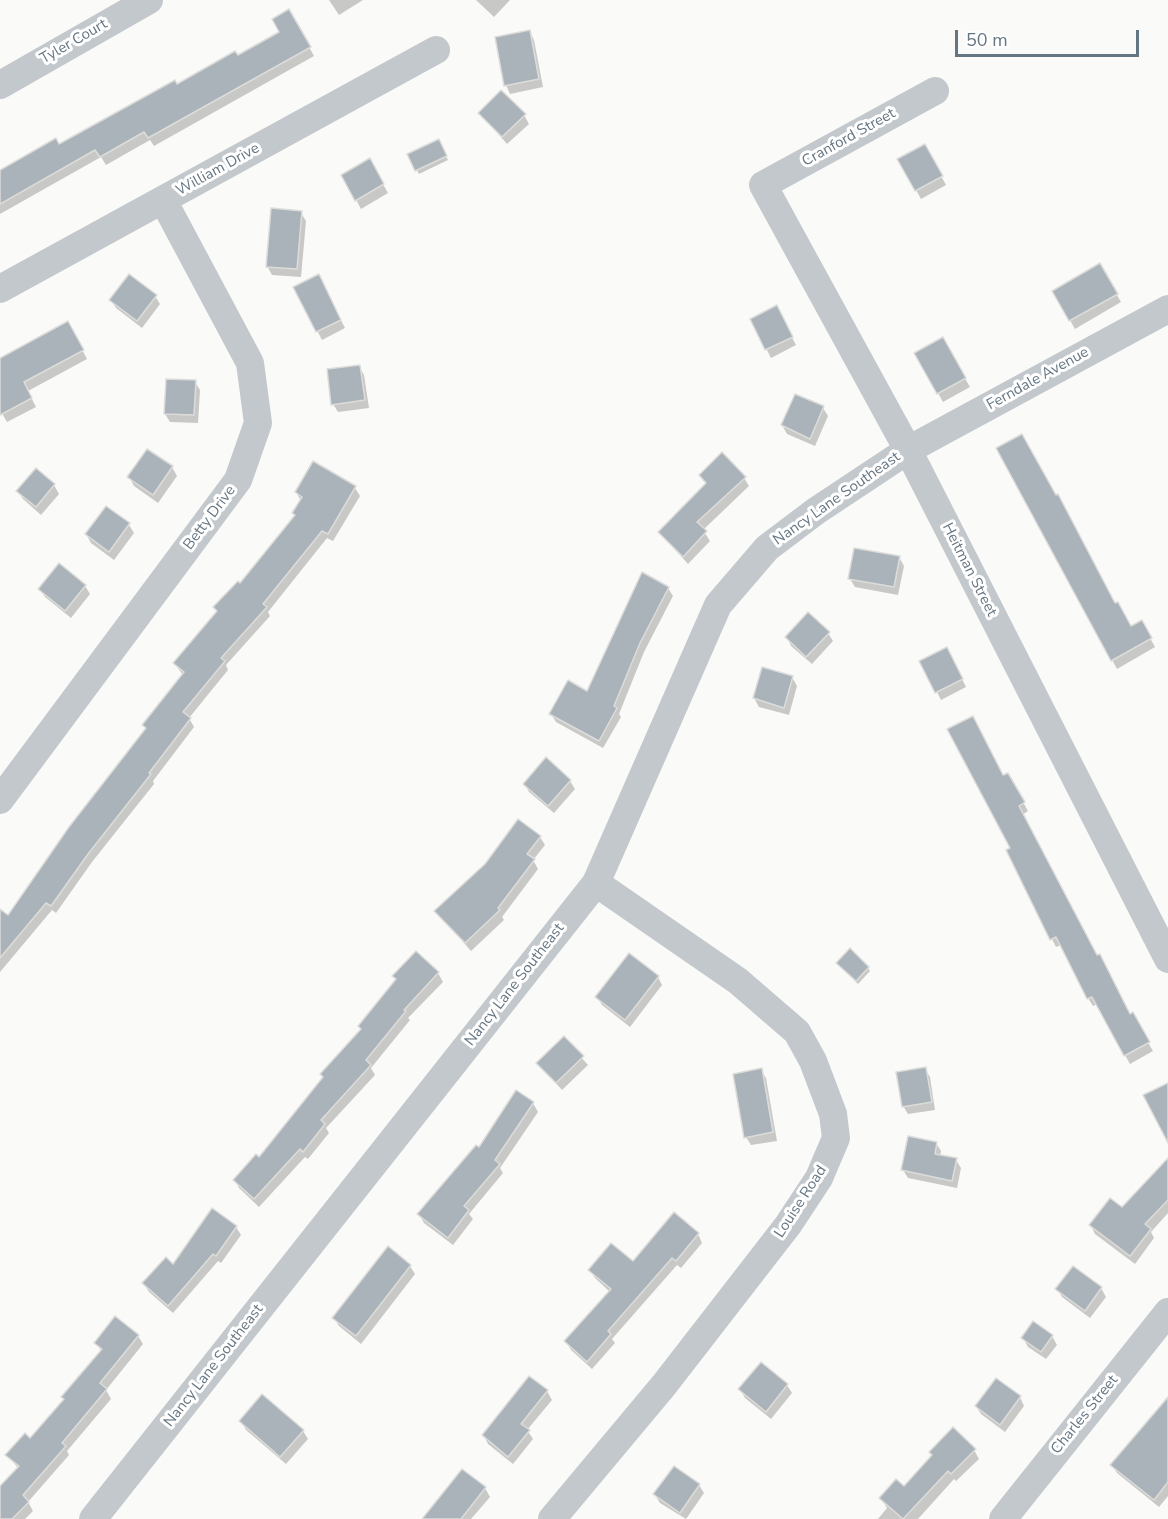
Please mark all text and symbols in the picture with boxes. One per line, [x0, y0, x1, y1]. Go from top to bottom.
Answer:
street label: Tyler Court [37, 16, 111, 68]
scale bar [958, 18, 1142, 56]
text: 50 m [966, 28, 1008, 52]
street label: Cranford Street [799, 105, 899, 171]
street label: William Drive [173, 140, 263, 200]
street label: Ferndale Avenue [984, 344, 1092, 414]
street label: Nancy Lane Southeast [770, 448, 904, 550]
street label: Betty Drive [180, 482, 240, 554]
street label: Heitman Street [938, 520, 1000, 620]
street label: Nancy Lane Southeast [462, 920, 568, 1050]
street label: Louise Road [771, 1163, 831, 1241]
street label: Nancy Lane Southeast [161, 1301, 267, 1431]
street label: Charles Street [1048, 1372, 1122, 1458]

